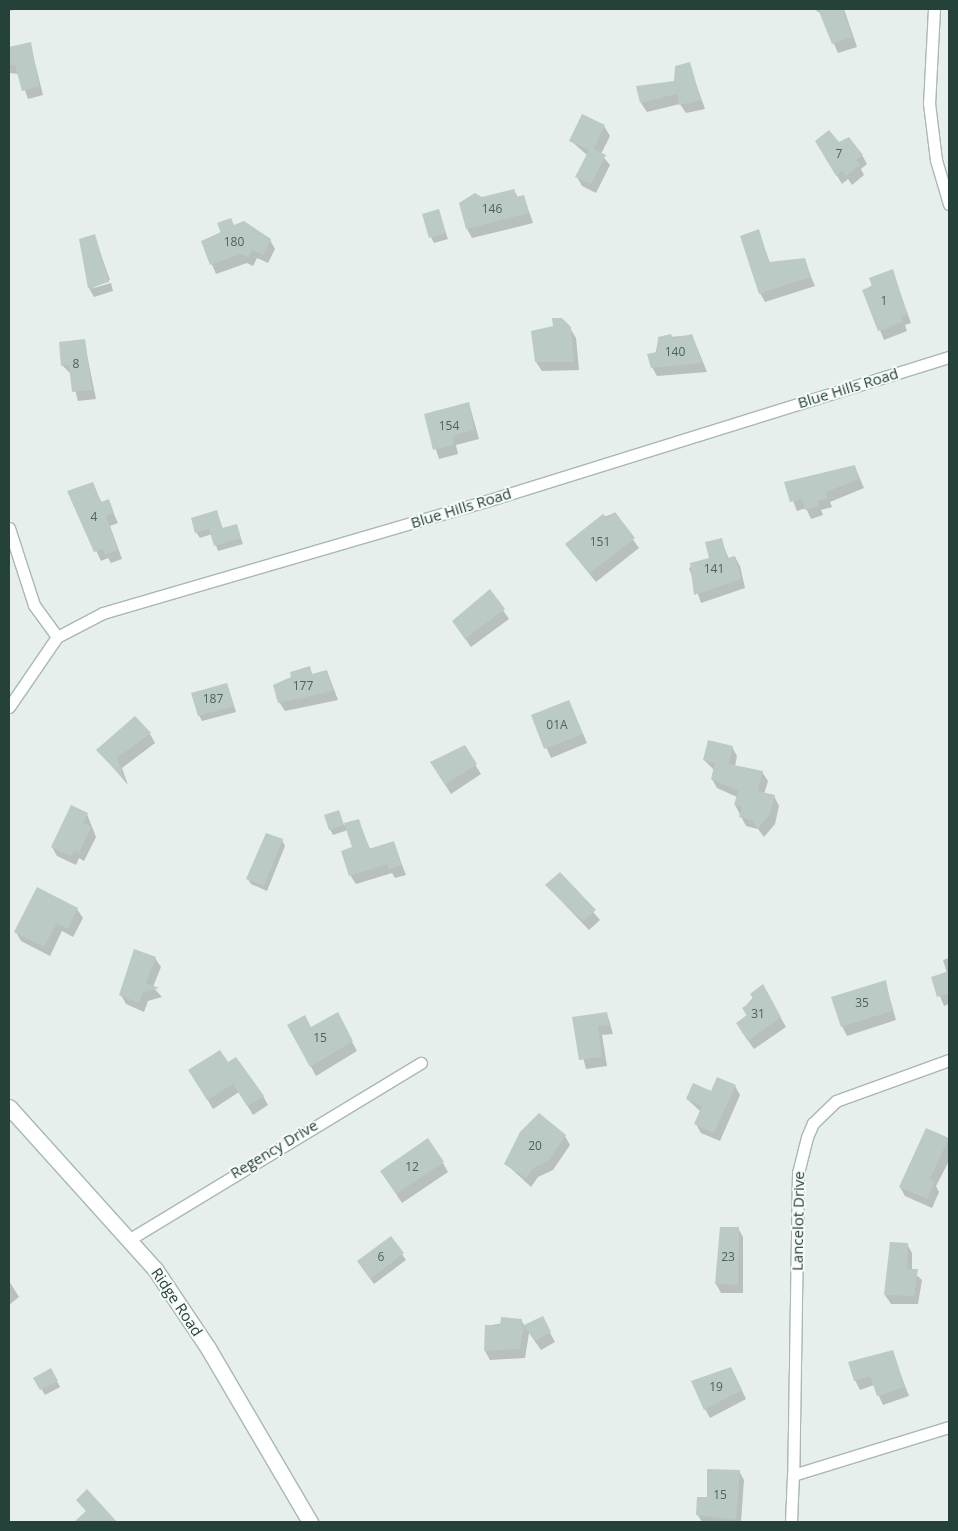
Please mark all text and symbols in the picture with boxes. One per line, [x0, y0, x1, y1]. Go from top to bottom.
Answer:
house number: 7 [836, 147, 842, 161]
house number: 146 [482, 202, 502, 216]
house number: 180 [224, 235, 244, 249]
house number: 1 [881, 294, 887, 308]
house number: 140 [665, 345, 685, 359]
house number: 8 [73, 357, 79, 371]
street label: Blue Hills Road [796, 364, 900, 412]
house number: 154 [439, 419, 459, 433]
street label: Blue Hills Road [409, 484, 513, 532]
house number: 4 [91, 510, 97, 524]
house number: 151 [590, 535, 610, 549]
house number: 141 [704, 562, 724, 576]
house number: 177 [293, 679, 313, 693]
house number: 187 [203, 692, 223, 706]
house number: 01A [546, 718, 568, 732]
house number: 35 [855, 996, 869, 1010]
house number: 31 [751, 1007, 765, 1021]
house number: 15 [313, 1031, 327, 1045]
street label: Regency Drive [227, 1116, 321, 1182]
house number: 20 [528, 1139, 542, 1153]
house number: 12 [405, 1160, 419, 1174]
street label: Lancelot Drive [788, 1171, 808, 1271]
house number: 6 [378, 1250, 384, 1264]
house number: 23 [721, 1250, 735, 1264]
street label: Ridge Road [148, 1264, 206, 1340]
house number: 19 [709, 1380, 723, 1394]
house number: 15 [713, 1488, 727, 1502]

